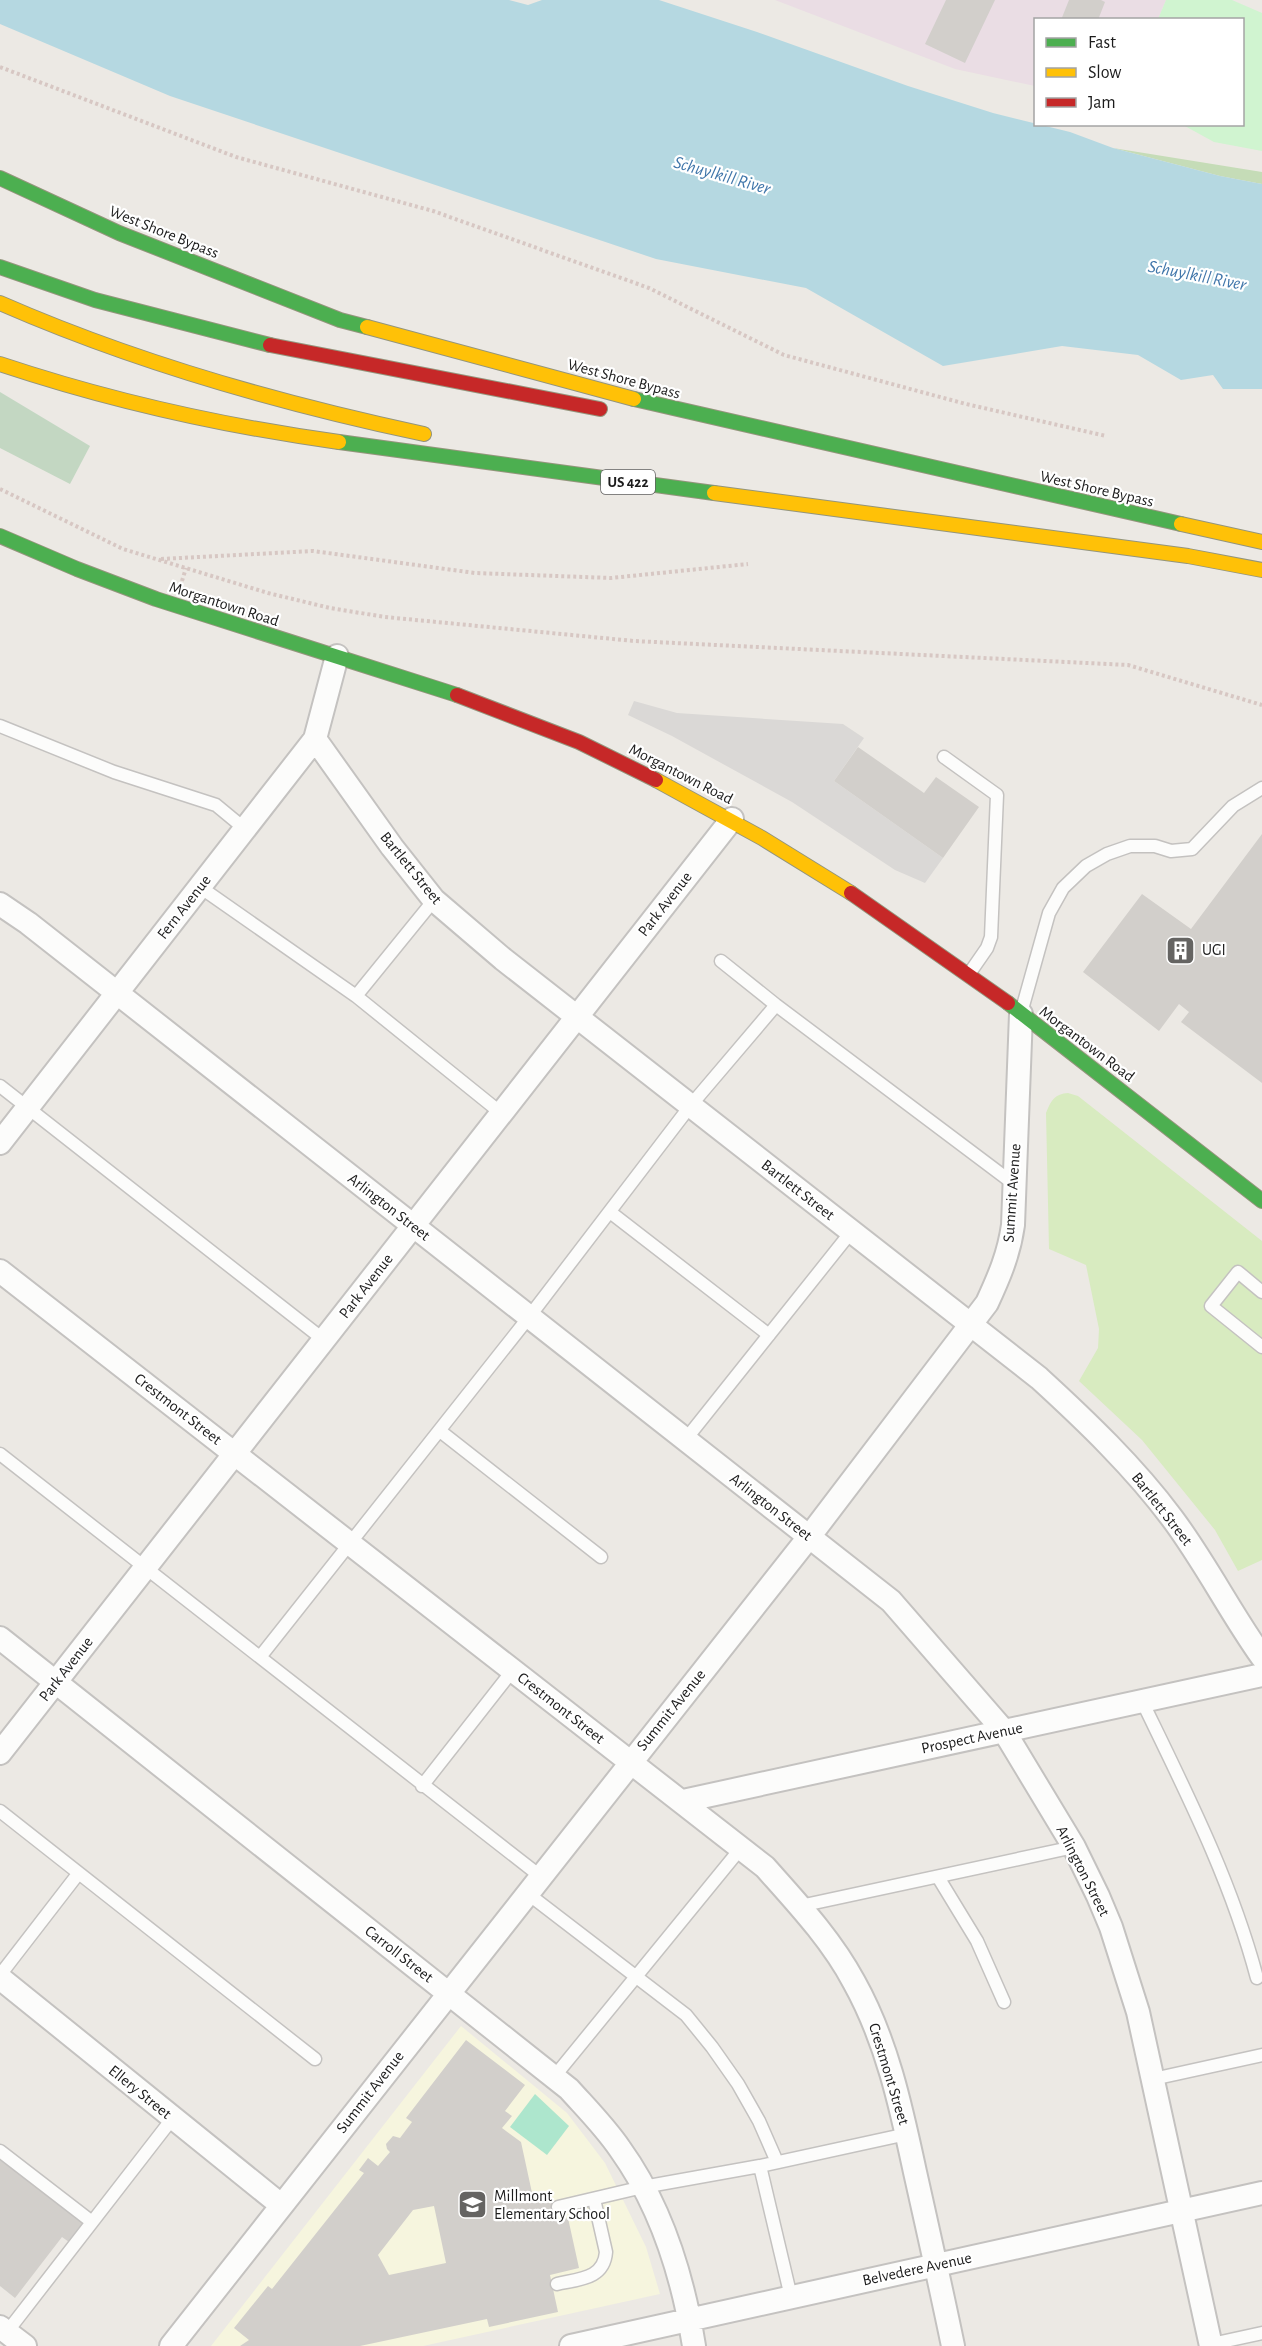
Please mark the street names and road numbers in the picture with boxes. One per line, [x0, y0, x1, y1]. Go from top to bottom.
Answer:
street label: West Shore Bypass [107, 203, 221, 262]
street label: West Shore Bypass [566, 356, 682, 403]
street label: West Shore Bypass [1038, 468, 1155, 511]
road number: US 422 [601, 470, 655, 494]
street label: Morgantown Road [167, 579, 281, 629]
street label: Morgantown Road [626, 741, 736, 807]
street label: Bartlett Street [377, 829, 445, 907]
street label: Park Avenue [635, 869, 695, 939]
street label: Fern Avenue [154, 872, 214, 942]
street label: Morgantown Road [1037, 1003, 1137, 1085]
street label: Summit Avenue [1001, 1143, 1023, 1243]
street label: Bartlett Street [758, 1157, 838, 1223]
street label: Arlington Street [345, 1170, 433, 1244]
street label: Park Avenue [336, 1251, 396, 1321]
street label: Crestmont Street [131, 1370, 225, 1448]
street label: Bartlett Street [1129, 1469, 1195, 1549]
street label: Arlington Street [727, 1470, 815, 1544]
street label: Park Avenue [36, 1634, 96, 1704]
street label: Summit Avenue [634, 1666, 708, 1754]
street label: Crestmont Street [514, 1669, 608, 1747]
street label: Prospect Avenue [920, 1719, 1024, 1757]
street label: Arlington Street [1053, 1823, 1113, 1919]
street label: Carroll Street [362, 1922, 436, 1986]
street label: Crestmont Street [866, 2021, 912, 2127]
street label: Summit Avenue [333, 2048, 407, 2136]
street label: Ellery Street [105, 2062, 174, 2123]
street label: Belvedere Avenue [861, 2250, 973, 2288]

